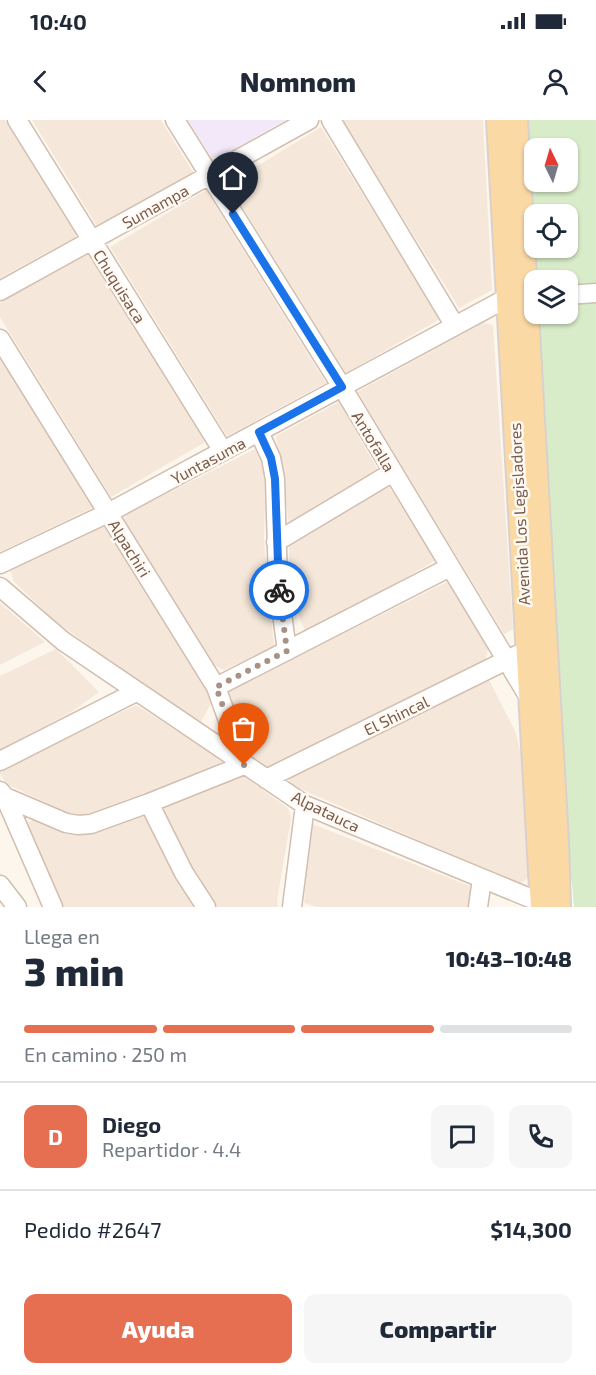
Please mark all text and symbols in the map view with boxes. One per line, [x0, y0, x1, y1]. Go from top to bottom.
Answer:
text: 10:40 [30, 8, 87, 34]
icon: back [24, 65, 57, 98]
text: Nomnom [240, 65, 356, 97]
icon: person [539, 65, 572, 98]
north arrow [524, 138, 578, 192]
map controls [524, 138, 578, 324]
pin [207, 152, 258, 214]
icon: home [216, 161, 249, 194]
street label: Sumampa [118, 180, 192, 232]
button: locate [524, 204, 578, 258]
street label: Chuquisaca [90, 246, 150, 326]
button: layers [524, 270, 578, 324]
street label: Antofalla [348, 407, 400, 475]
street label: Avenida Los Legisladores [505, 422, 533, 606]
street label: Yuntasuma [168, 432, 248, 488]
street label: Alpachiri [105, 516, 155, 580]
courier [249, 560, 309, 620]
icon: bike [263, 574, 296, 607]
street label: El Shincal [360, 691, 432, 739]
pin [218, 703, 269, 765]
icon: bag [227, 712, 260, 745]
street label: Alpatauca [289, 786, 363, 836]
text: Llega en [24, 924, 100, 948]
text: 10:43–10:48 [446, 945, 572, 971]
text: 3 min [24, 947, 124, 994]
text: En camino · 250 m [24, 1042, 187, 1066]
button: chat [431, 1105, 494, 1168]
button: phone [509, 1105, 572, 1168]
text: Diego [102, 1111, 161, 1137]
text: D [48, 1123, 63, 1149]
text: Repartidor · 4.4 [102, 1137, 241, 1161]
text: Pedido #2647 [24, 1216, 162, 1242]
text: $14,300 [490, 1216, 572, 1242]
button: Ayuda [24, 1294, 292, 1363]
button: Compartir [304, 1294, 572, 1363]

